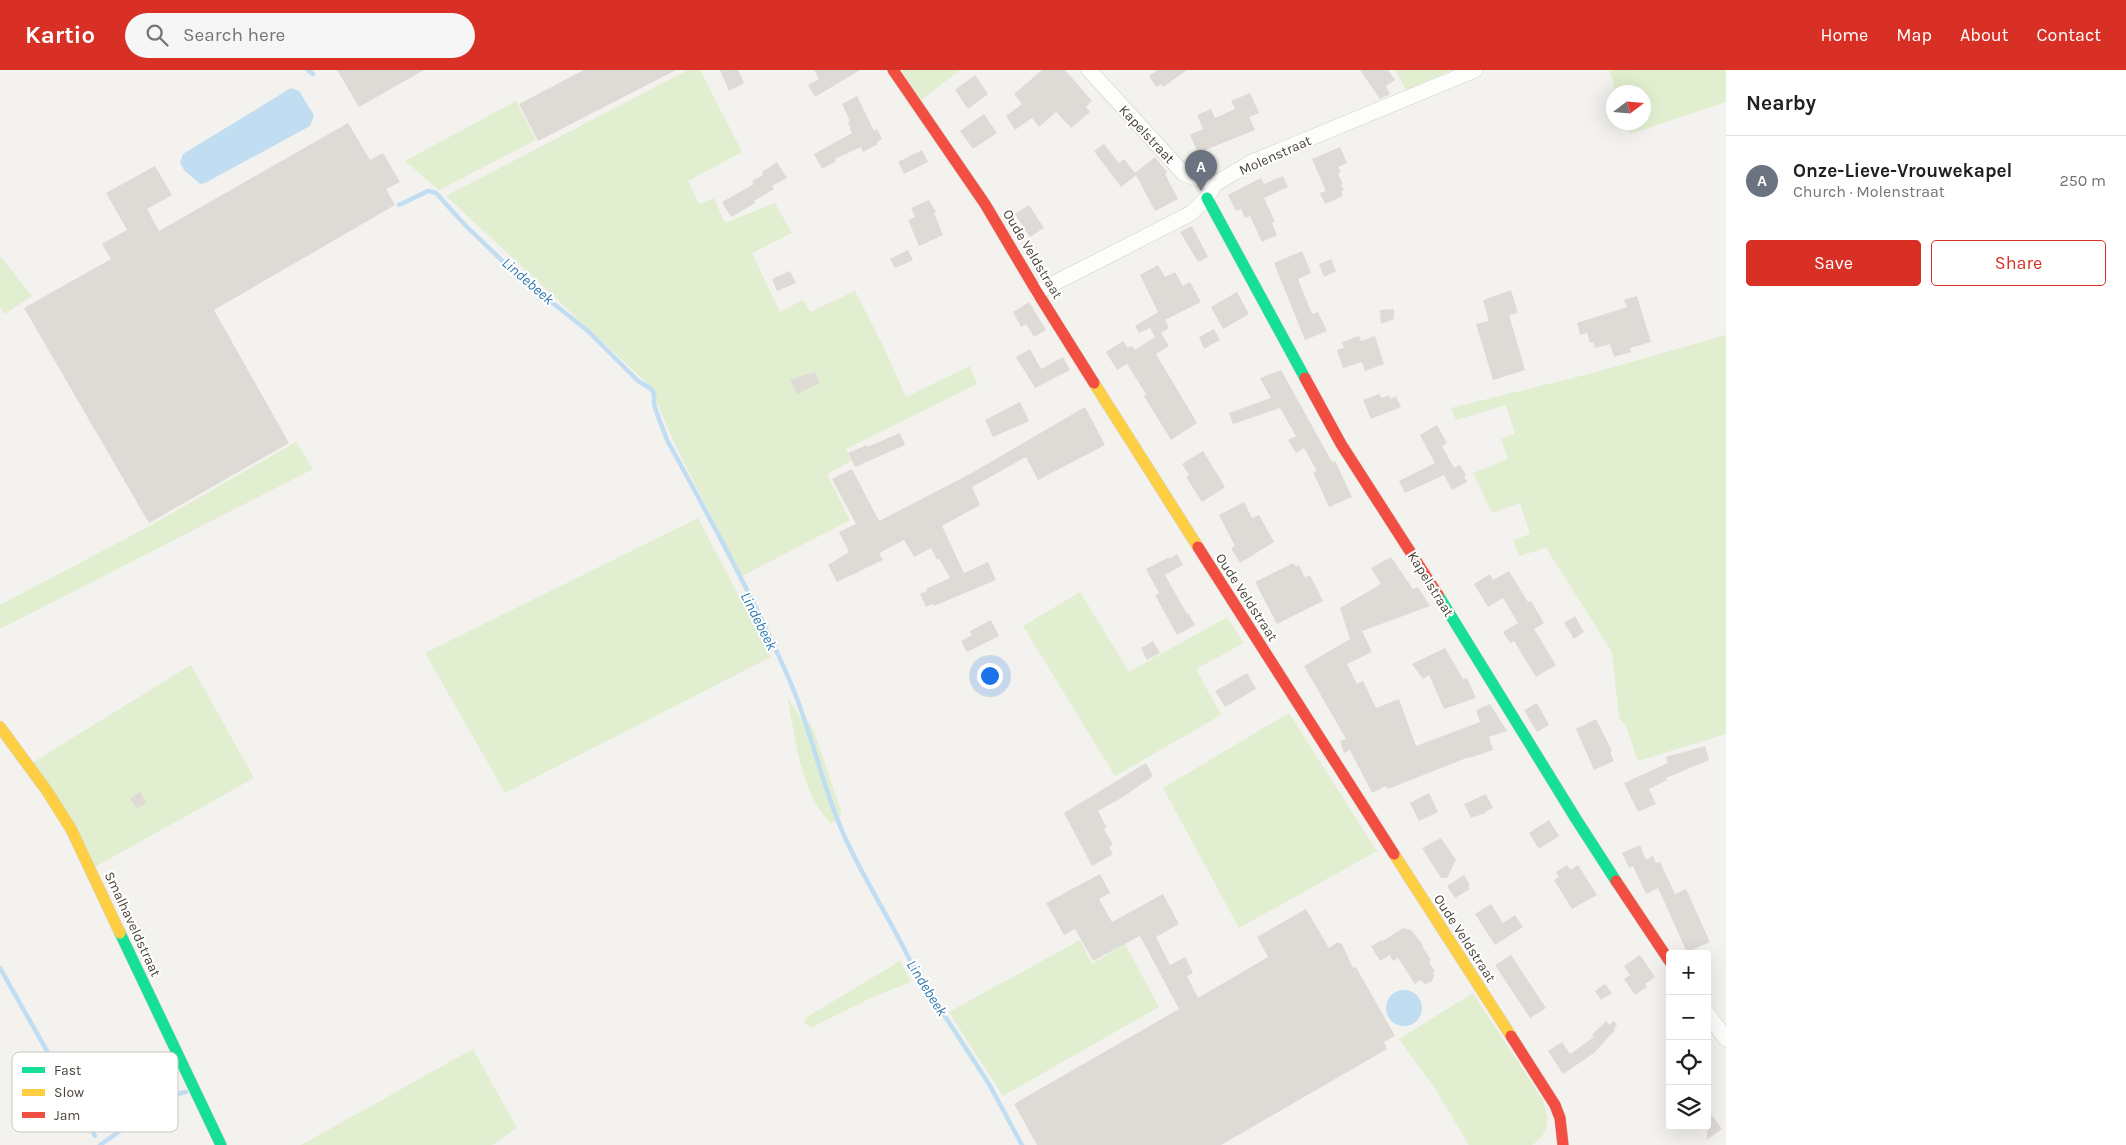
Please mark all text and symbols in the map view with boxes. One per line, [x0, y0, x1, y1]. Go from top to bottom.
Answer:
search box [125, 13, 475, 58]
text: Kartio [25, 21, 95, 49]
icon: search [143, 21, 171, 49]
text: Search here [183, 24, 285, 46]
text: Home [1820, 24, 1868, 46]
text: Map [1896, 24, 1932, 46]
text: About [1960, 24, 2009, 46]
text: Contact [2037, 24, 2101, 46]
north arrow [1606, 85, 1651, 130]
text: Nearby [1746, 91, 1816, 115]
street label: Kapelstraat [1115, 102, 1178, 167]
street label: Molenstraat [1236, 132, 1314, 179]
pin: A [1185, 150, 1217, 191]
text: Onze-Lieve-Vrouwekapel [1793, 160, 2012, 182]
text: A [1757, 171, 1767, 190]
text: 250 m [2059, 171, 2106, 190]
text: Church · Molenstraat [1793, 182, 1945, 201]
street label: Oude Veldstraat [999, 206, 1066, 302]
button: Save [1746, 240, 1921, 286]
button: Share [1931, 240, 2106, 286]
water label: Lindebeek [498, 254, 558, 309]
street label: Kapelstraat [1404, 548, 1457, 620]
street label: Oude Veldstraat [1212, 550, 1281, 644]
water label: Lindebeek [737, 589, 781, 653]
your location [977, 663, 1003, 689]
street label: Smalhaveldstraat [101, 869, 164, 980]
street label: Oude Veldstraat [1430, 891, 1499, 985]
map controls [1666, 950, 1711, 1130]
button: + [1666, 950, 1711, 995]
water label: Lindebeek [903, 957, 951, 1020]
button: − [1666, 995, 1711, 1040]
button: locate [1666, 1040, 1711, 1085]
legend [12, 1052, 178, 1132]
text: Fast [54, 1062, 81, 1079]
text: Slow [54, 1084, 84, 1101]
button: layers [1666, 1085, 1711, 1130]
text: Jam [54, 1107, 80, 1124]

